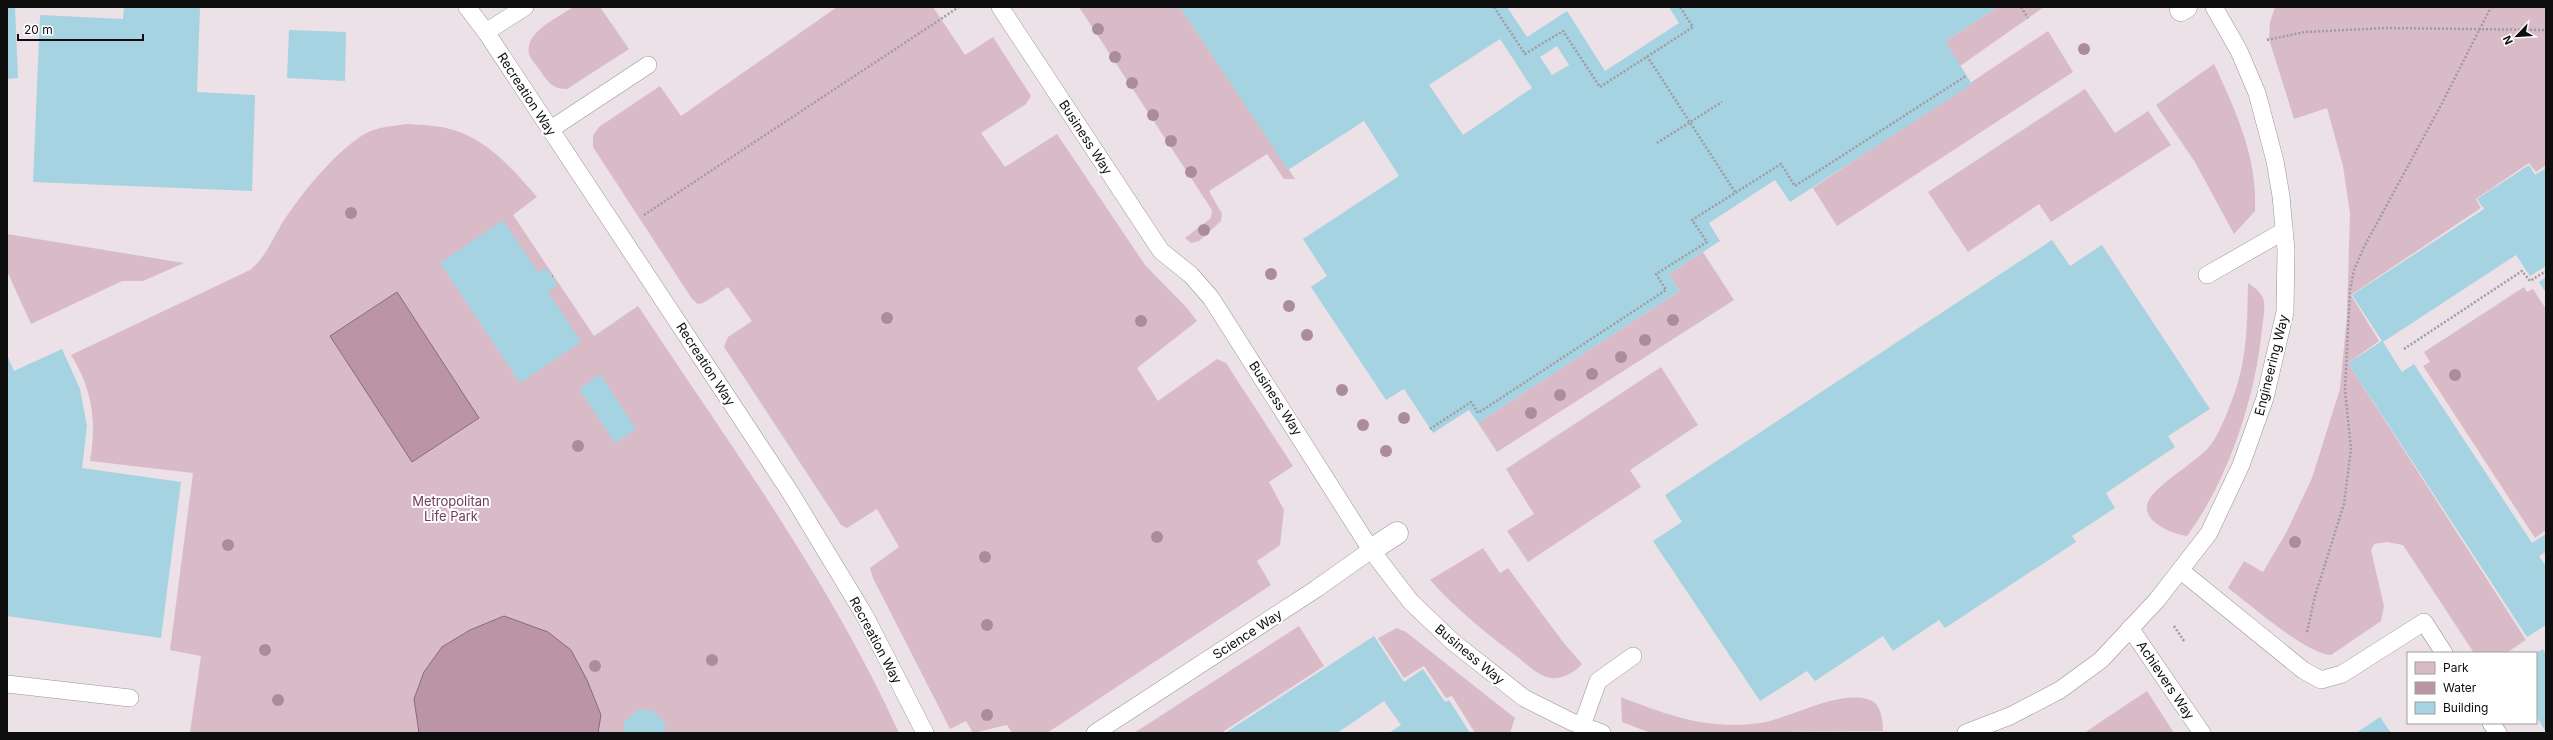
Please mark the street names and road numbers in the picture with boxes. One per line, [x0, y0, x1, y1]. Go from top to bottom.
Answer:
street label: Recreation Way [494, 49, 560, 139]
street label: Business Way [1056, 97, 1116, 177]
street label: Engineering Way [2251, 313, 2291, 417]
street label: Recreation Way [673, 319, 739, 409]
street label: Business Way [1246, 358, 1306, 438]
street label: Recreation Way [846, 594, 906, 686]
street label: Science Way [1209, 606, 1285, 662]
street label: Business Way [1432, 620, 1508, 688]
street label: Achievers Way [2134, 638, 2198, 722]

